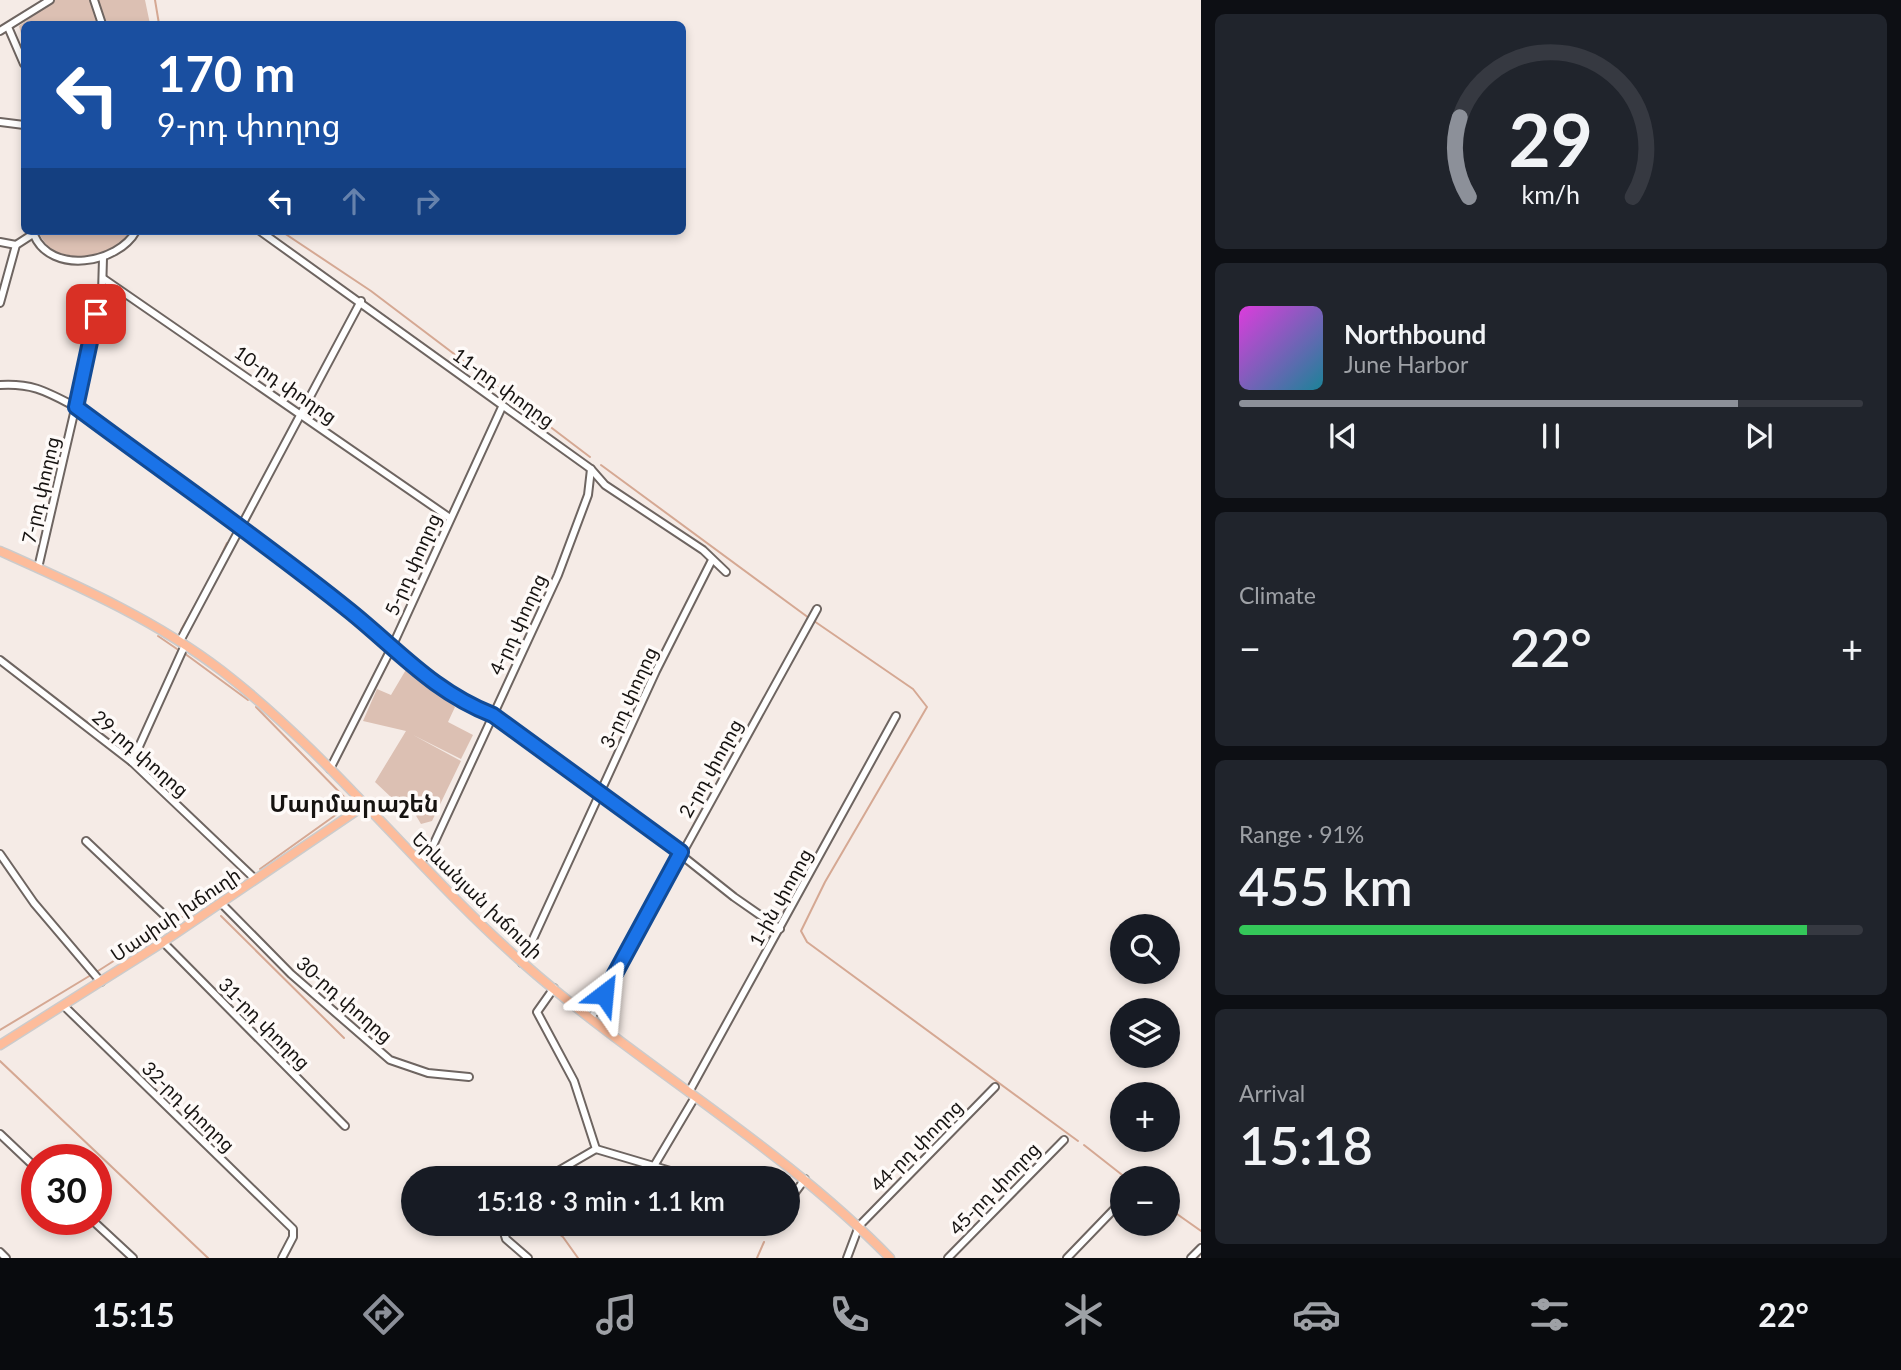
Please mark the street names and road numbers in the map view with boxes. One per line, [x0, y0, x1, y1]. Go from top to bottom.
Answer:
street label: 10-րդ փողոց [230, 340, 342, 429]
street label: 11-րդ փողոց [448, 342, 559, 432]
street label: 7-րդ փողոց [17, 434, 64, 546]
street label: 5-րդ փողոց [379, 509, 446, 619]
street label: 4-րդ փողոց [484, 570, 551, 679]
street label: 3-րդ փողոց [595, 643, 662, 752]
street label: 29-րդ փողոց [87, 705, 194, 802]
street label: 2-րդ փողոց [673, 715, 747, 822]
street label: Երևանյան խճուղի [407, 827, 548, 964]
street label: 1-ին փողոց [744, 844, 817, 950]
street label: Մասիսի խճուղի [106, 862, 245, 967]
street label: 30-րդ փողոց [291, 951, 398, 1048]
street label: 31-րդ փողոց [214, 972, 316, 1074]
street label: 32-րդ փողոց [137, 1056, 240, 1157]
street label: 44-րդ փողոց [865, 1094, 967, 1196]
street label: 45-րդ փողոց [944, 1137, 1045, 1240]

